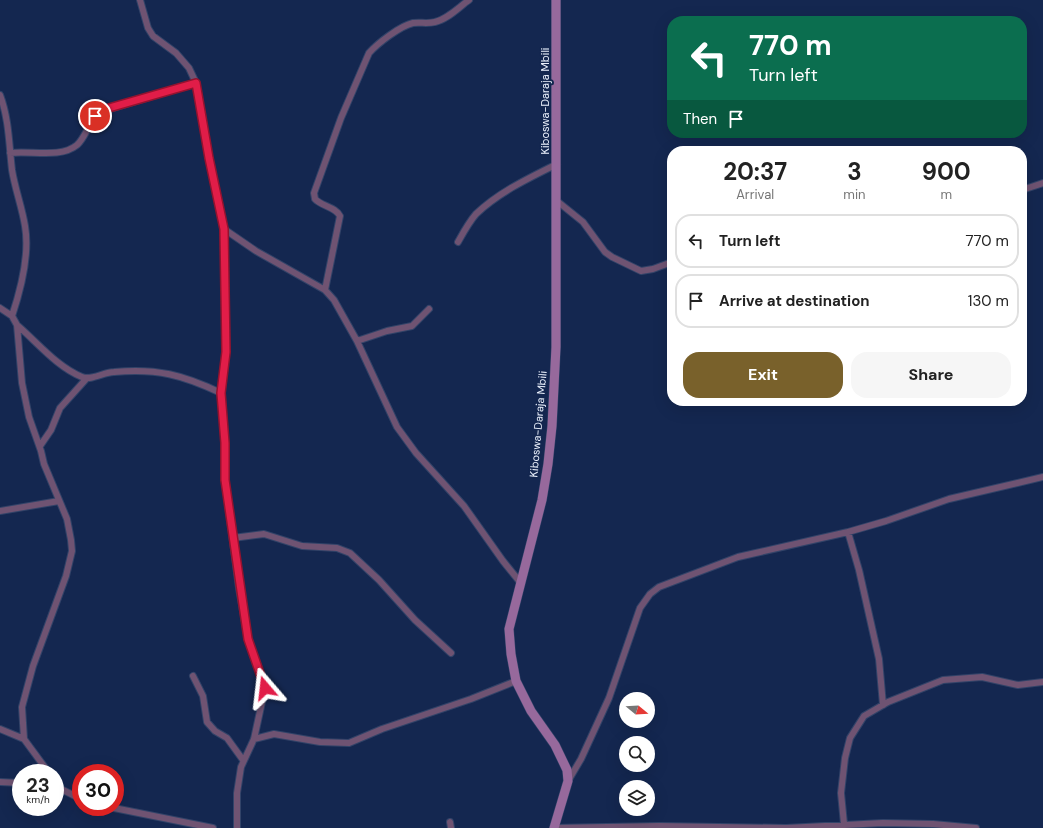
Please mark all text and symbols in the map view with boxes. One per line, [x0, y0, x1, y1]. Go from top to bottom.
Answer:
text: 770 m [749, 27, 832, 64]
icon: left [683, 32, 735, 84]
street label: Kiboswa-Daraja Mbili [538, 48, 552, 154]
text: Turn left [749, 63, 818, 87]
pin [78, 99, 112, 133]
icon: arrive [84, 105, 106, 127]
icon: arrive [725, 108, 747, 130]
text: Then [683, 109, 717, 129]
text: 20:37 [723, 156, 787, 187]
text: 3 [847, 156, 862, 187]
text: 900 [922, 156, 971, 187]
text: Arrival [736, 186, 774, 203]
text: min [843, 186, 866, 203]
text: m [940, 186, 952, 203]
icon: left [685, 230, 707, 252]
text: Turn left [719, 231, 780, 251]
text: 770 m [966, 231, 1009, 251]
icon: arrive [685, 290, 707, 312]
text: Arrive at destination [719, 291, 870, 311]
text: 130 m [968, 291, 1009, 311]
button: Exit [683, 352, 843, 398]
button: Share [851, 352, 1011, 398]
street label: Kiboswa-Daraja Mbili [526, 370, 550, 478]
position arrow [244, 667, 286, 709]
north arrow [619, 692, 655, 728]
map controls [619, 692, 655, 816]
button: search [619, 736, 655, 772]
speed limit sign: 30 [72, 764, 124, 816]
text: 23 [26, 772, 50, 798]
button: layers [619, 780, 655, 816]
text: km/h [26, 793, 50, 806]

